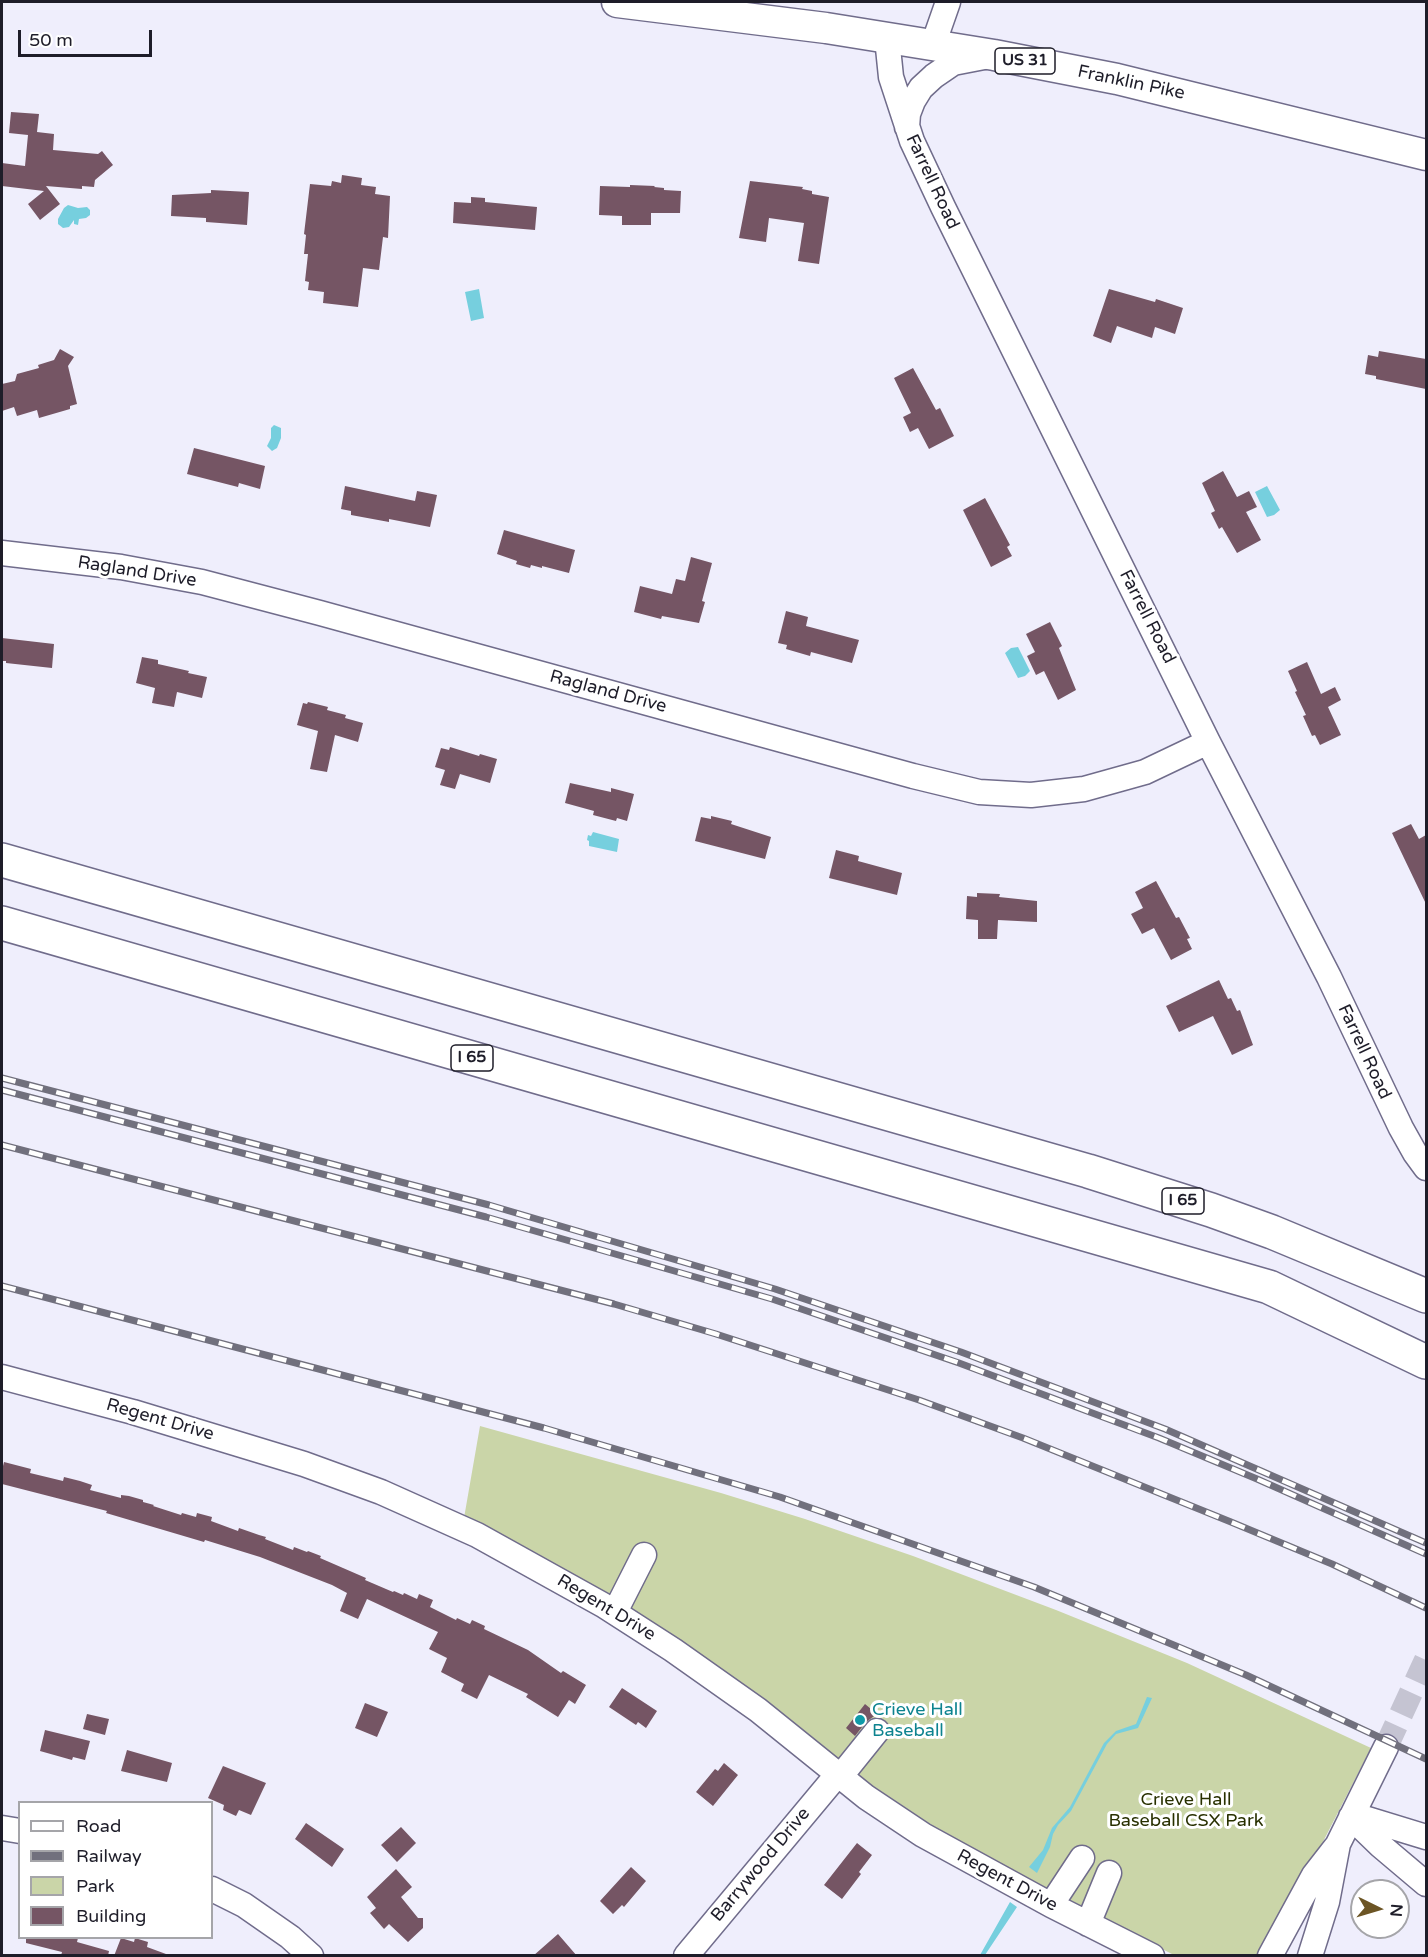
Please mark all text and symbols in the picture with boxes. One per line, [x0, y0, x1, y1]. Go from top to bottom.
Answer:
scale bar [21, 18, 154, 56]
text: 50 m [29, 29, 73, 51]
road number: US 31 [995, 48, 1055, 74]
street label: Franklin Pike [1075, 61, 1187, 105]
street label: Farrell Road [901, 131, 963, 233]
street label: Ragland Drive [76, 552, 198, 592]
street label: Farrell Road [1114, 567, 1180, 667]
street label: Ragland Drive [547, 666, 669, 718]
street label: Farrell Road [1333, 1001, 1395, 1103]
road number: I 65 [451, 1045, 493, 1071]
road number: I 65 [1162, 1188, 1204, 1214]
street label: Regent Drive [104, 1394, 216, 1446]
street label: Regent Drive [553, 1570, 659, 1646]
place label: Crieve Hall Baseball [872, 1699, 963, 1742]
marker: Crieve Hall Baseball [853, 1713, 867, 1727]
park label: Crieve Hall Baseball CSX Park [1108, 1789, 1264, 1832]
legend [18, 1801, 213, 1939]
street label: Barrywood Drive [707, 1804, 815, 1926]
text: Road [76, 1815, 121, 1837]
text: Railway [76, 1845, 142, 1867]
street label: Regent Drive [953, 1845, 1061, 1917]
text: Park [76, 1875, 114, 1897]
north arrow [1350, 1879, 1410, 1939]
text: N [1385, 1903, 1406, 1918]
text: Building [76, 1905, 146, 1927]

